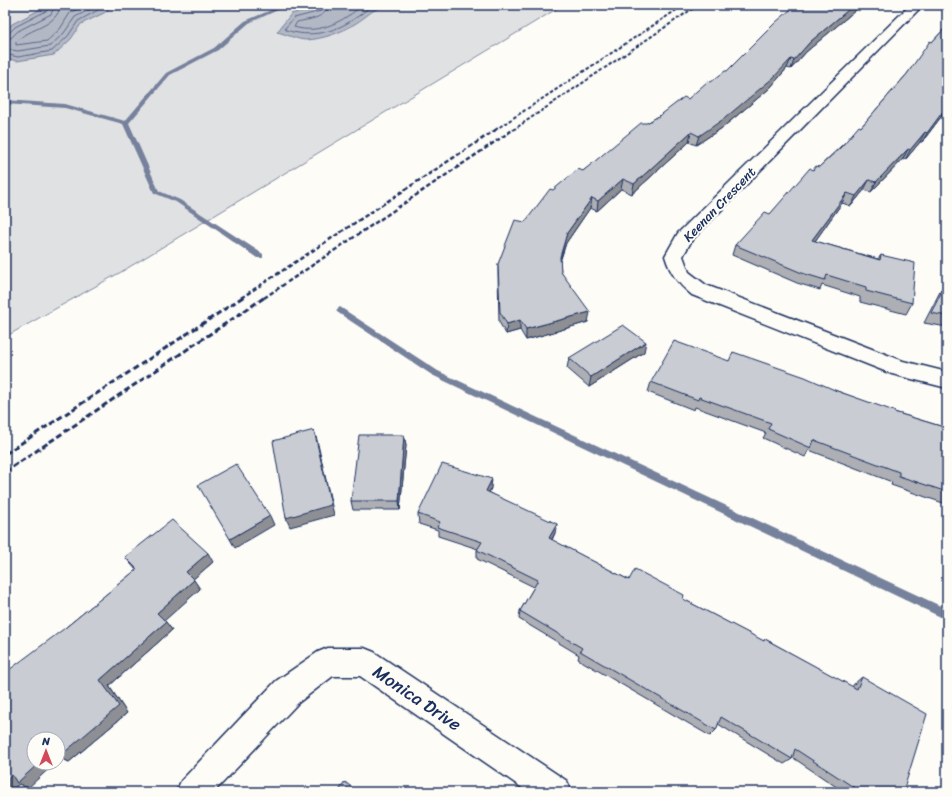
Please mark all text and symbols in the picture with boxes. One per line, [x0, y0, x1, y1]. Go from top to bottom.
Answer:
street label: Keenan Crescent [677, 161, 762, 247]
street label: Monica Drive [366, 656, 468, 740]
north arrow [26, 731, 66, 771]
text: N [41, 732, 50, 751]

